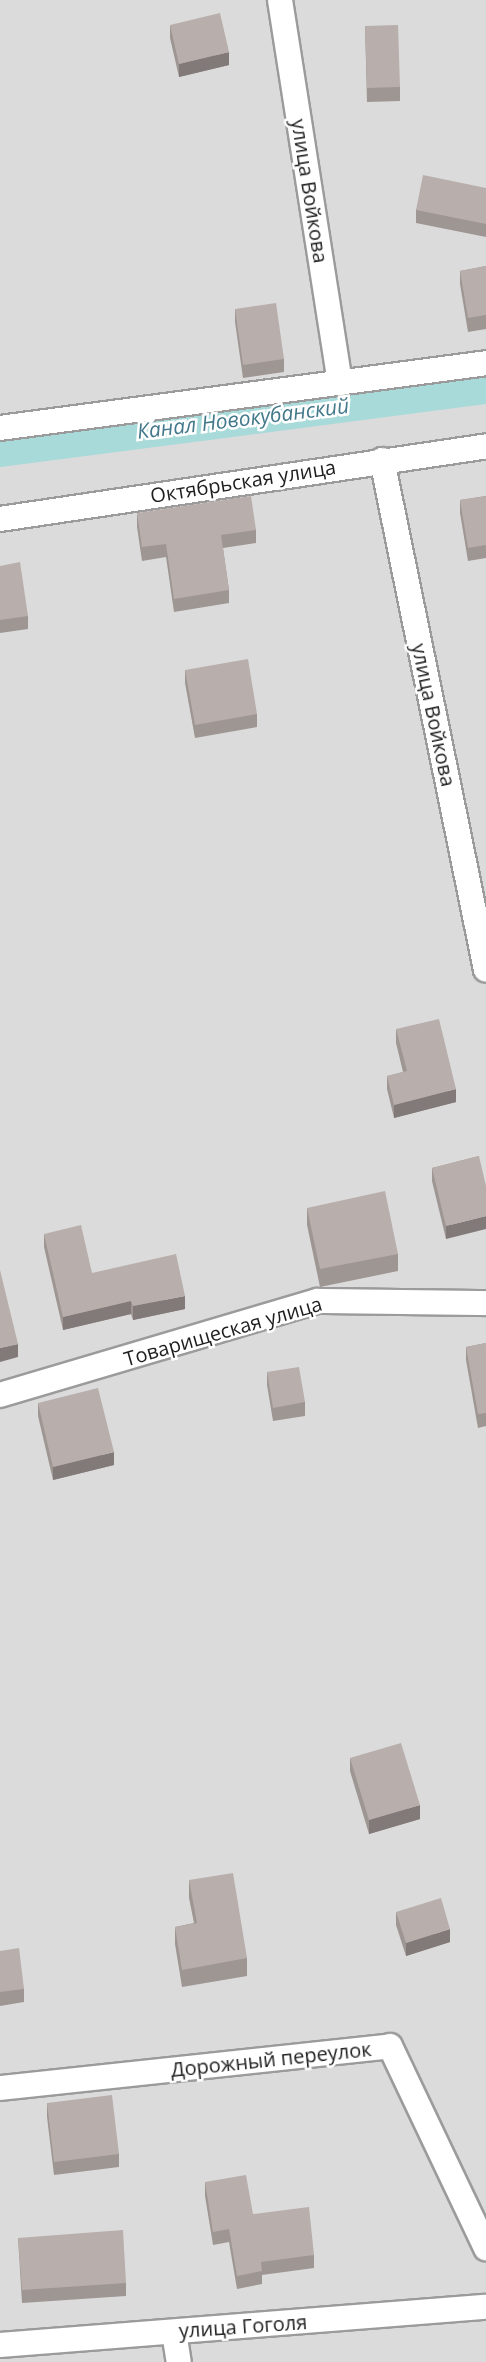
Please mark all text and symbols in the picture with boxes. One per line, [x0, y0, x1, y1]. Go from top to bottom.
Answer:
street label: улица Войкова [287, 117, 333, 265]
water label: Канал Новокубанский [136, 392, 350, 444]
street label: Октябрьская улица [149, 454, 337, 508]
street label: улица Войкова [407, 641, 461, 789]
street label: Товарищеская улица [121, 1291, 325, 1371]
street label: Дорожный переулок [170, 2037, 372, 2081]
street label: улица Гоголя [178, 2310, 308, 2342]

